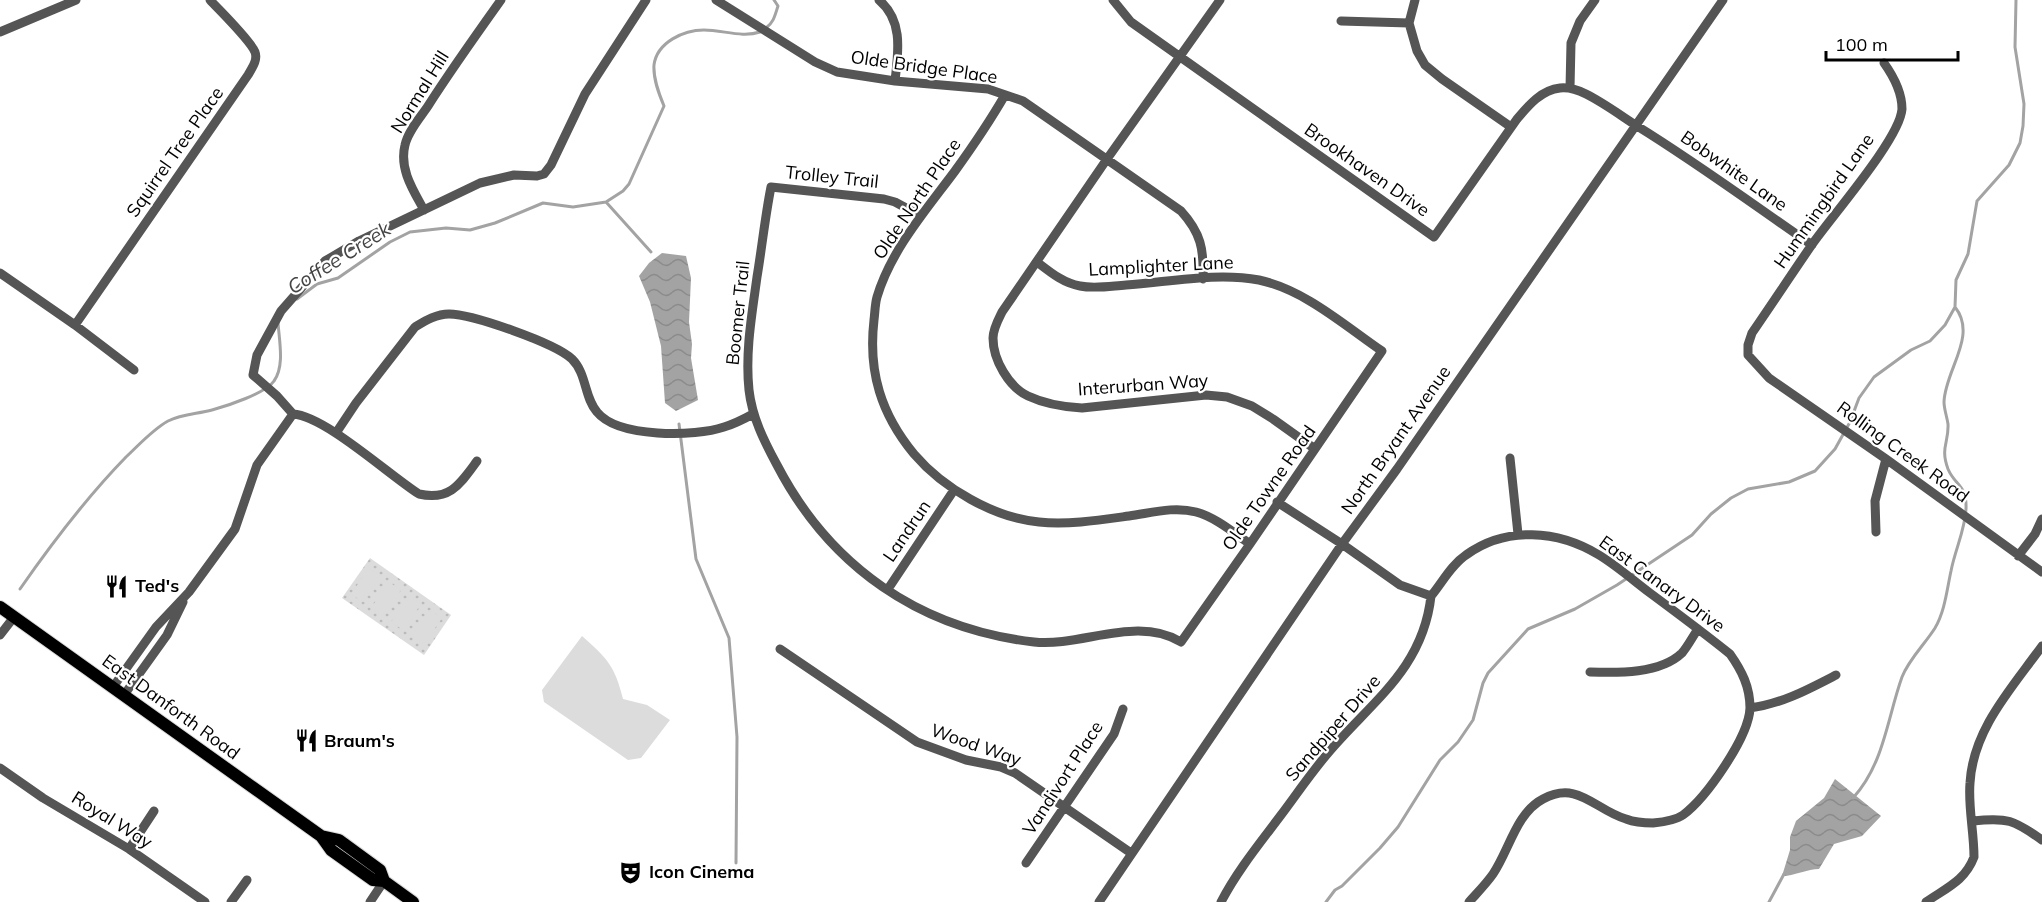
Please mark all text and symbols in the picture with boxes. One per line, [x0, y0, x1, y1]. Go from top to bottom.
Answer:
scale bar [1826, 24, 1958, 62]
text: 100 m [1835, 33, 1888, 56]
street label: Olde Bridge Place [849, 45, 999, 88]
street label: Normal Hill [385, 46, 454, 137]
street label: Squirrel Tree Place [121, 82, 228, 221]
street label: Brookhaven Drive [1300, 118, 1434, 221]
street label: Bobwhite Lane [1676, 125, 1792, 216]
street label: Hummingbird Lane [1768, 129, 1879, 273]
street label: Olde North Place [868, 134, 966, 264]
street label: Trolley Trail [784, 160, 880, 193]
water label: Coffee Creek [282, 216, 396, 299]
street label: Lamplighter Lane [1088, 250, 1234, 281]
street label: Boomer Trail [721, 260, 754, 366]
street label: North Bryant Avenue [1336, 361, 1455, 518]
street label: Interurban Way [1077, 368, 1209, 401]
street label: Rolling Creek Road [1833, 396, 1974, 507]
street label: Olde Towne Road [1217, 421, 1320, 555]
street label: Landrun [878, 496, 936, 566]
street label: East Canary Drive [1595, 530, 1730, 637]
restaurant icon: Ted's [104, 573, 130, 599]
place label: Ted's [135, 574, 179, 597]
street label: East Danforth Road [98, 649, 245, 764]
street label: Sandpiper Drive [1280, 670, 1385, 786]
street label: Vandivort Place [1017, 717, 1108, 839]
street label: Wood Way [928, 718, 1025, 771]
restaurant icon: Braum's [293, 728, 319, 754]
place label: Braum's [324, 729, 395, 752]
street label: Royal Way [68, 786, 157, 854]
theatre icon: Icon Cinema [618, 859, 644, 885]
place label: Icon Cinema [649, 860, 755, 883]

